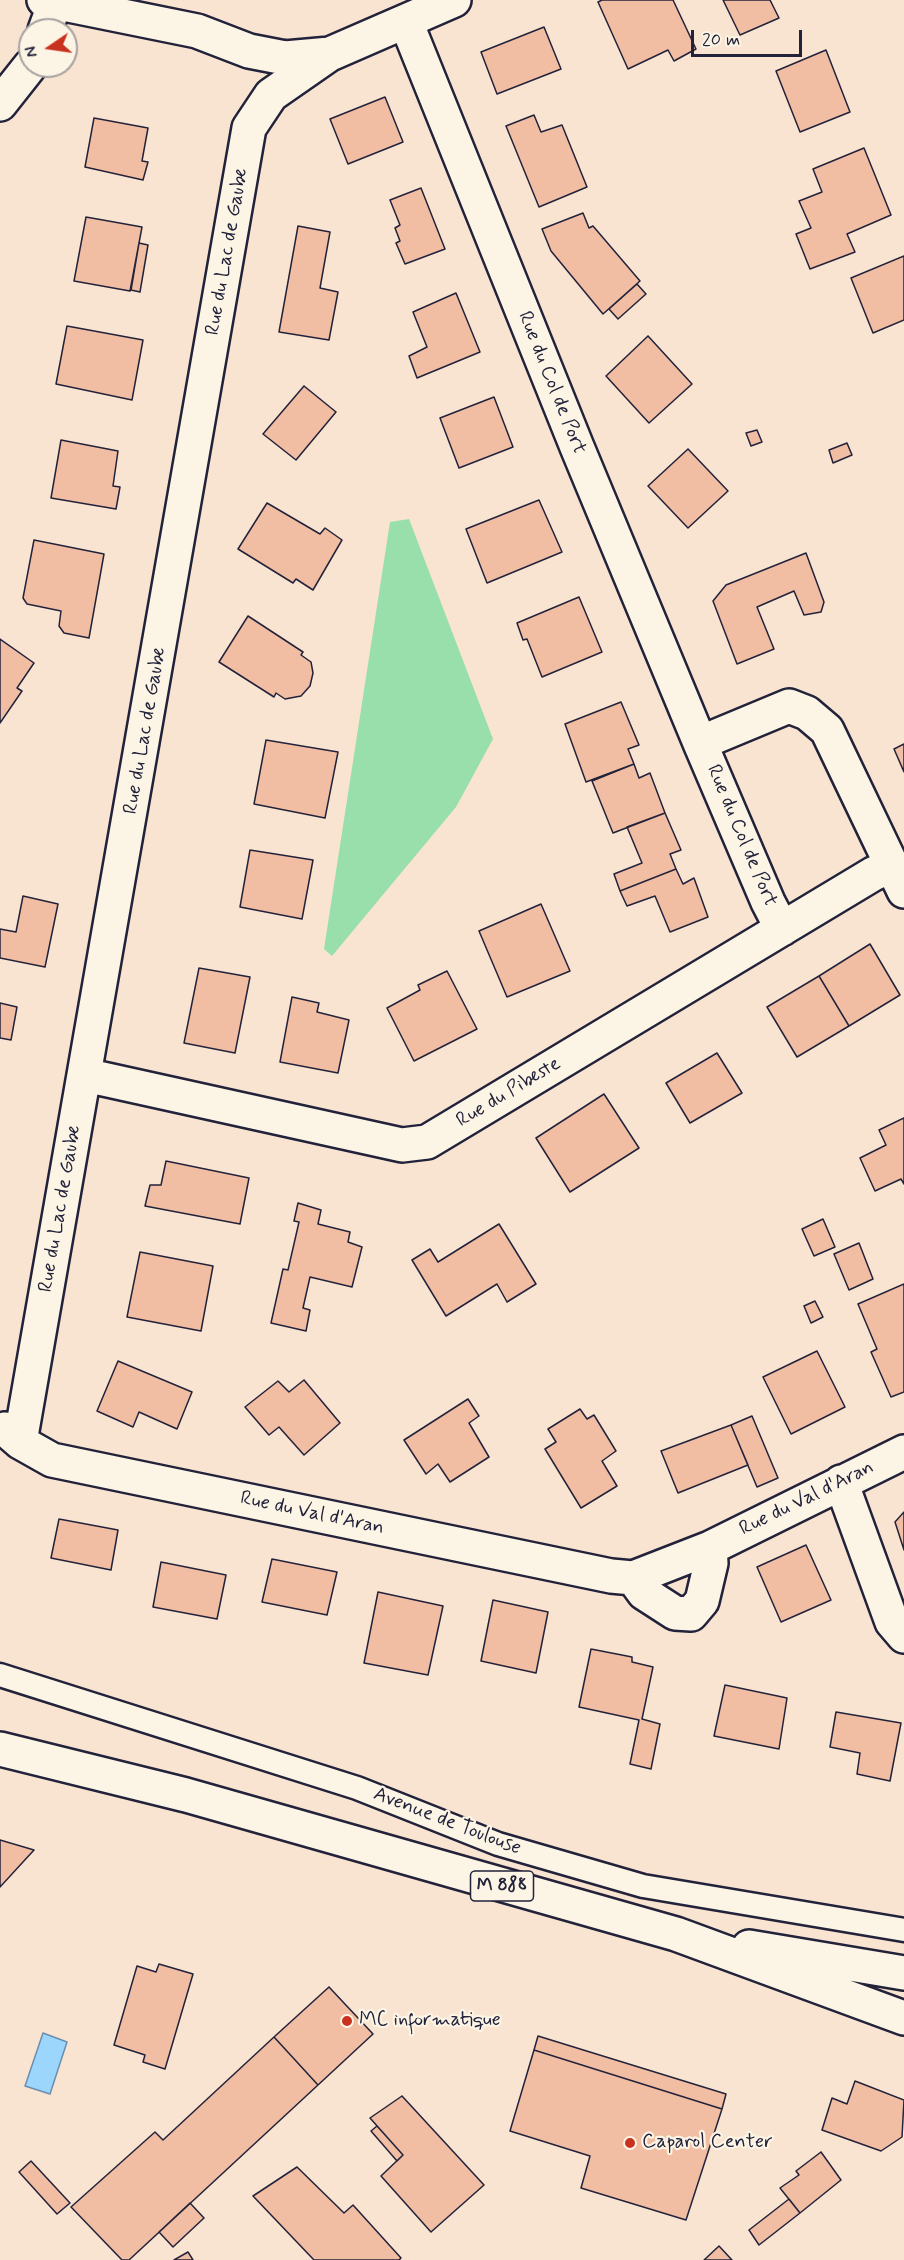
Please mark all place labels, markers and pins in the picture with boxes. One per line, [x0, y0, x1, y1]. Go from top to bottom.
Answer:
place label: MC informatique [359, 2009, 501, 2033]
marker: MC informatique [340, 2014, 354, 2028]
place label: Caparol Center [642, 2131, 773, 2155]
marker: Caparol Center [623, 2136, 637, 2150]

